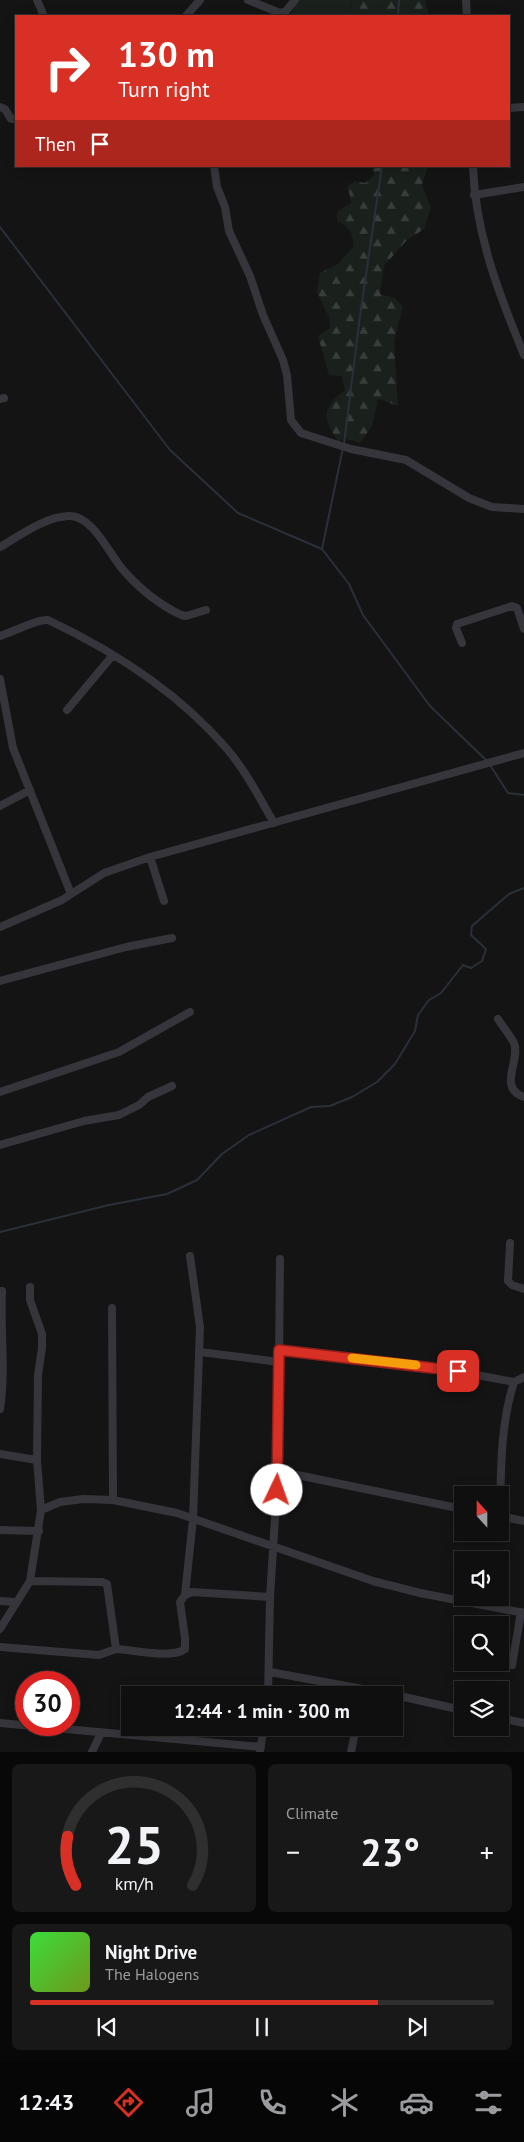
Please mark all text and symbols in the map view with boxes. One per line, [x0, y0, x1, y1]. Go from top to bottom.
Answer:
text: 130 m [118, 31, 215, 77]
icon: right [35, 35, 100, 100]
text: Turn right [118, 75, 210, 103]
icon: arrive [86, 130, 114, 158]
text: Then [35, 132, 76, 156]
pin [437, 1350, 479, 1392]
icon: arrive [444, 1357, 472, 1385]
position arrow [250, 1463, 302, 1515]
north arrow [454, 1486, 509, 1541]
map controls [454, 1486, 509, 1736]
button: sound [454, 1551, 509, 1606]
button: search [454, 1616, 509, 1671]
speed limit sign: 30 [15, 1671, 80, 1736]
button: layers [454, 1681, 509, 1736]
text: 12:44 · 1 min · 300 m [174, 1699, 350, 1723]
text: Climate [286, 1803, 338, 1823]
text: 25 [105, 1811, 163, 1878]
text: 23° [360, 1827, 420, 1876]
text: − [286, 1833, 300, 1870]
text: + [480, 1833, 494, 1870]
text: km/h [114, 1872, 154, 1895]
text: Night Drive [105, 1940, 197, 1964]
text: The Halogens [105, 1964, 199, 1984]
icon: previous [93, 2013, 121, 2041]
icon: pause [248, 2013, 276, 2041]
icon: next [403, 2013, 431, 2041]
icon: directions [111, 2085, 146, 2120]
icon: music [183, 2085, 218, 2120]
icon: phone [255, 2085, 290, 2120]
icon: climate [327, 2085, 362, 2120]
icon: car [399, 2085, 434, 2120]
icon: filters [471, 2085, 506, 2120]
text: 12:43 [18, 2088, 74, 2116]

